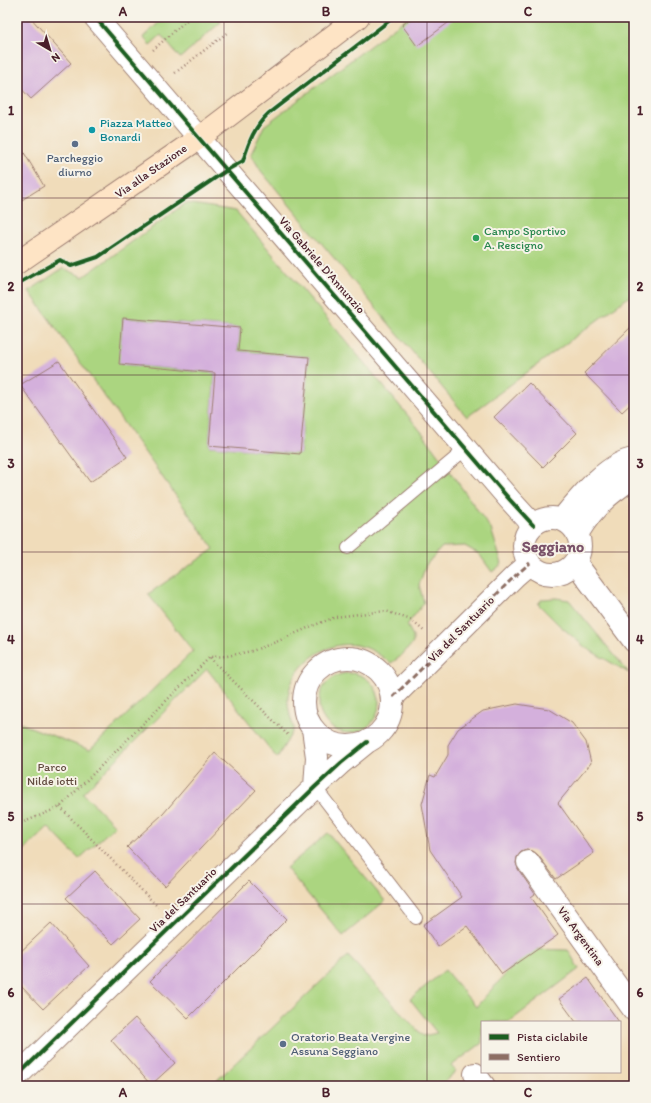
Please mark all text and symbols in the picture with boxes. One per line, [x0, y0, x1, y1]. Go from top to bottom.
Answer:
text: A [118, 4, 128, 19]
text: B [322, 4, 331, 19]
text: C [524, 4, 533, 19]
north arrow [30, 30, 70, 70]
text: N [49, 50, 63, 65]
text: 1 [8, 103, 14, 118]
text: 1 [637, 103, 643, 118]
place label: Piazza Matteo Bonardi [100, 116, 172, 144]
marker: Piazza Matteo Bonardi [87, 125, 97, 135]
marker: Parcheggio diurno [70, 139, 80, 149]
street label: Via alla Stazione [112, 141, 190, 201]
place label: Parcheggio diurno [47, 151, 103, 179]
street label: Via Gabriele D'Annunzio [276, 214, 368, 316]
place label: Campo Sportivo A. Rescigno [484, 224, 566, 252]
marker: Campo Sportivo A. Rescigno [471, 233, 481, 243]
text: 2 [8, 279, 15, 294]
text: 2 [637, 279, 644, 294]
text: 3 [7, 456, 15, 471]
text: 3 [636, 456, 644, 471]
district label: Seggiano [522, 537, 584, 557]
street label: Via del Santuario [425, 593, 497, 665]
text: 4 [7, 632, 15, 647]
text: 4 [636, 632, 644, 647]
park label: Parco Nilde iotti [27, 760, 77, 788]
text: 5 [8, 809, 15, 824]
text: 5 [637, 809, 644, 824]
street label: Via del Santuario [146, 864, 220, 936]
street label: Via Argentina [555, 904, 607, 968]
text: 6 [8, 985, 15, 1000]
text: 6 [637, 985, 644, 1000]
legend [481, 1021, 621, 1073]
place label: Oratorio Beata Vergine Assuna Seggiano [291, 1030, 410, 1058]
text: Pista ciclabile [517, 1030, 588, 1044]
marker: Oratorio Beata Vergine Assuna Seggiano [278, 1039, 288, 1049]
text: Sentiero [517, 1050, 561, 1064]
text: A [118, 1085, 128, 1100]
text: B [322, 1085, 331, 1100]
text: C [524, 1085, 533, 1100]

